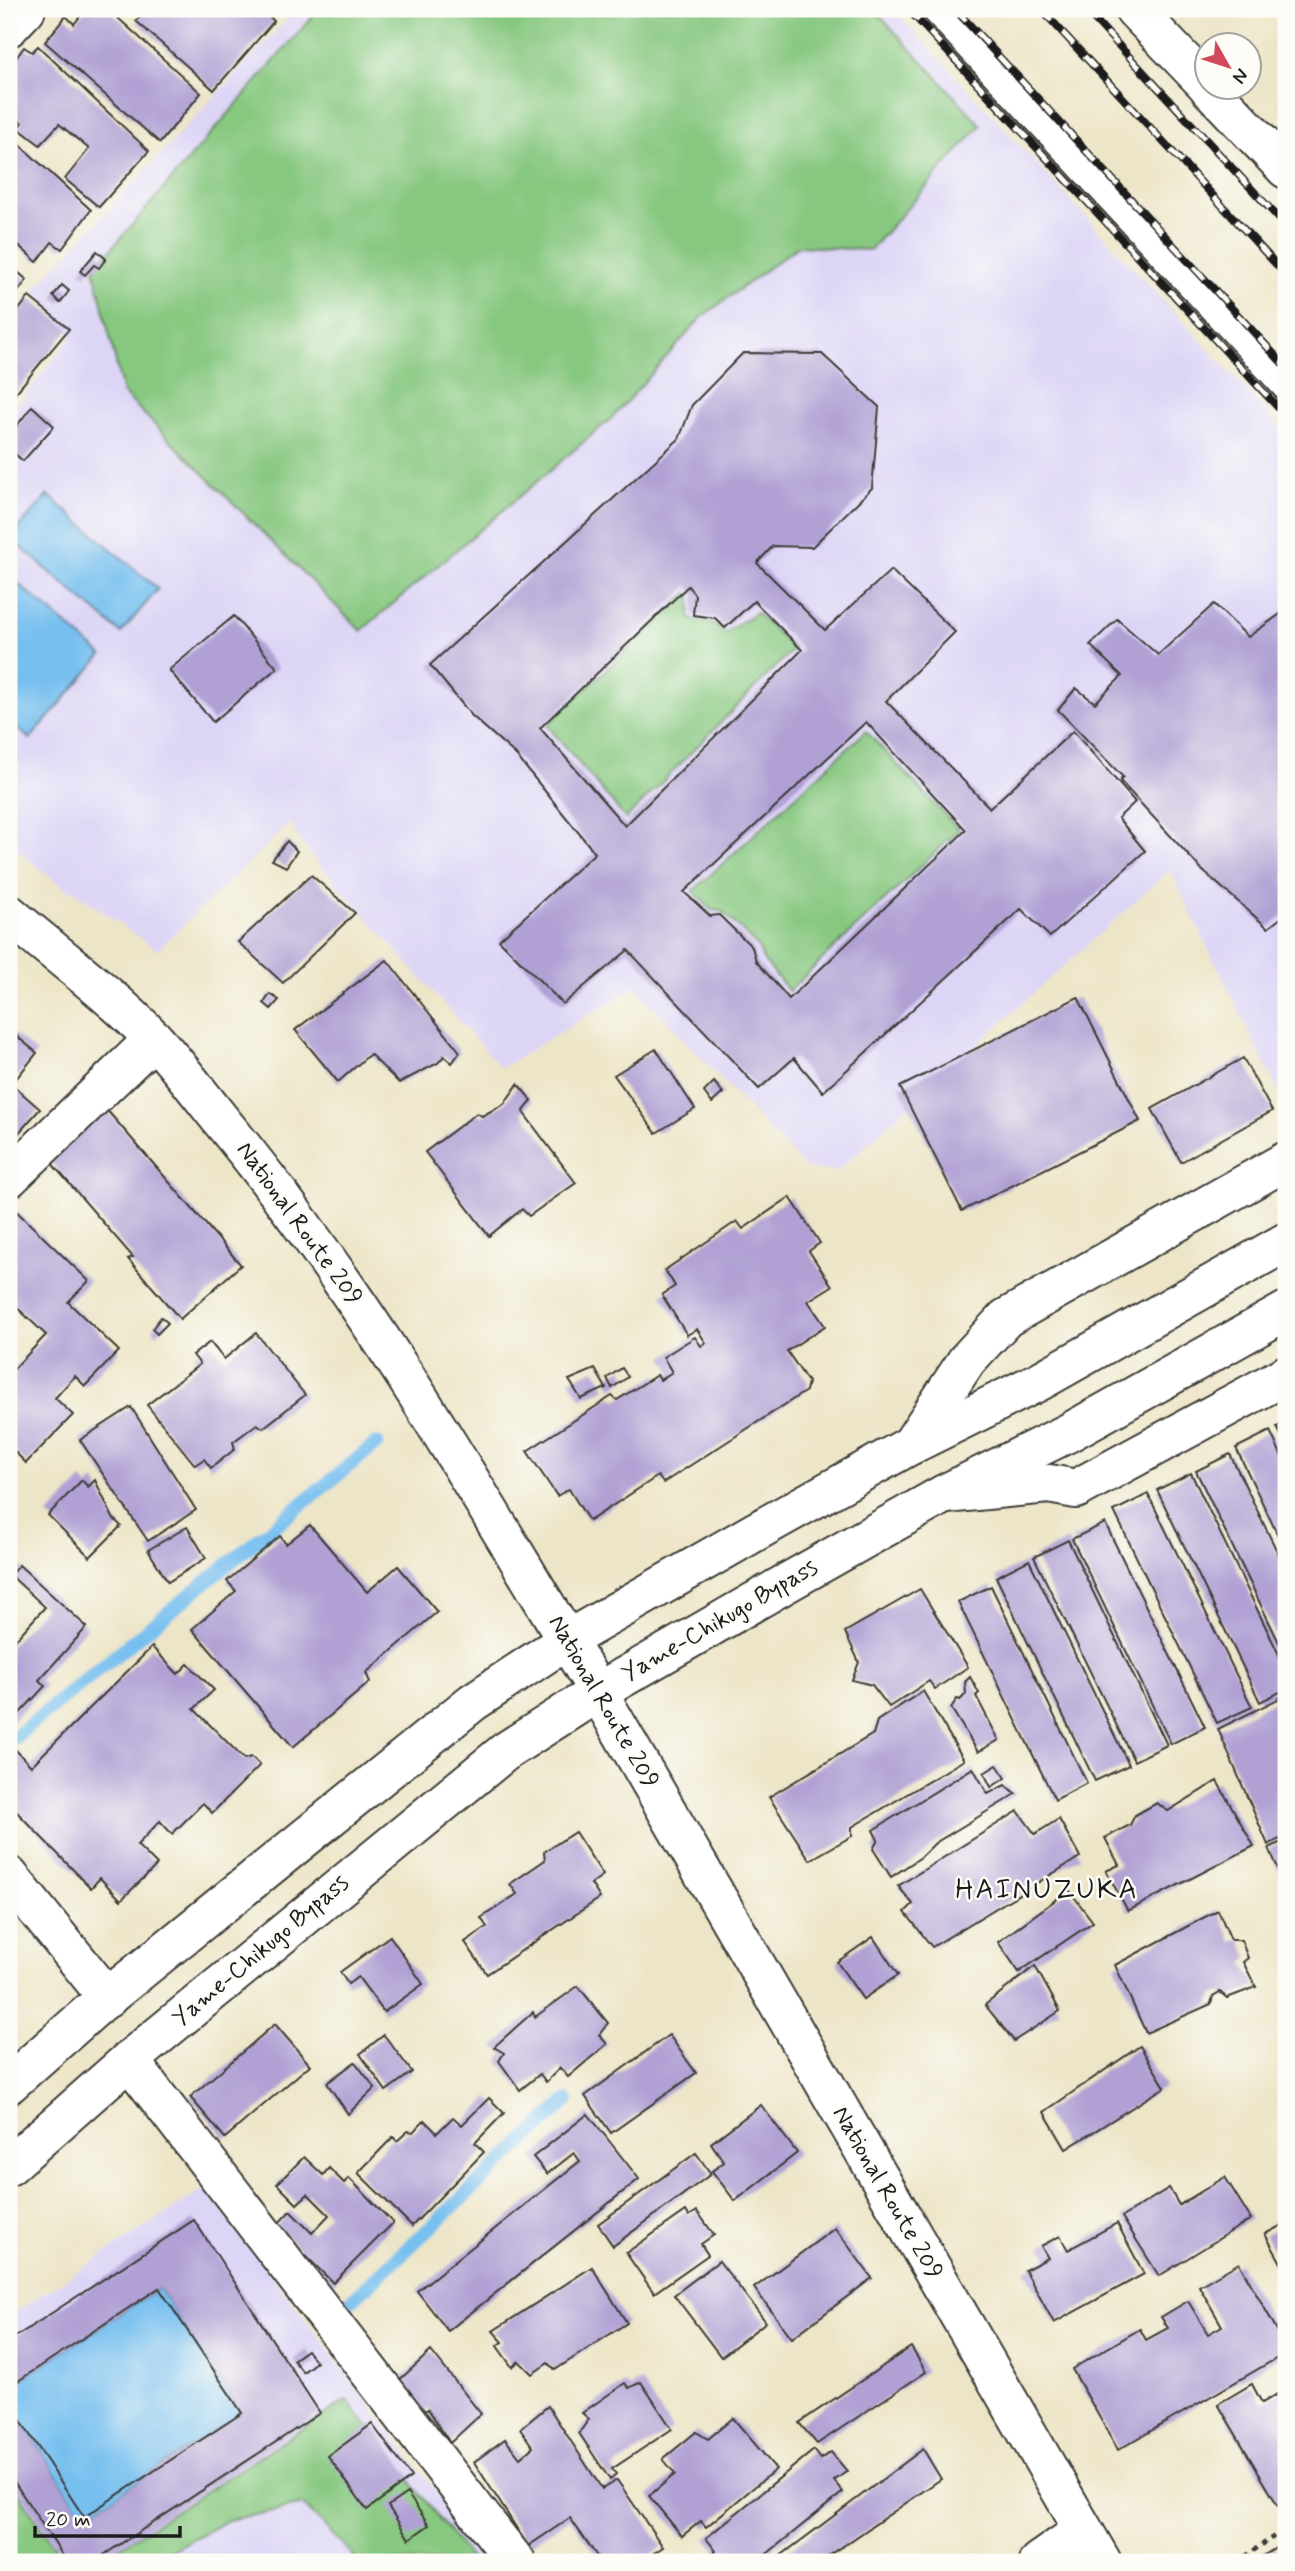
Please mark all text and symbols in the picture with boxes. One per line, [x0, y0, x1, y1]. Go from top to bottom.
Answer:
north arrow [1194, 32, 1264, 102]
text: N [1226, 63, 1254, 89]
street label: National Route 209 [229, 1136, 369, 1312]
street label: Yame-Chikugo Bypass [616, 1552, 824, 1690]
street label: National Route 209 [541, 1610, 665, 1794]
street label: Yame-Chikugo Bypass [166, 1868, 356, 2034]
district label: HAINUZUKA [955, 1872, 1139, 1909]
street label: National Route 209 [825, 2101, 949, 2285]
scale bar [35, 2494, 180, 2538]
text: 20 m [46, 2506, 91, 2534]

